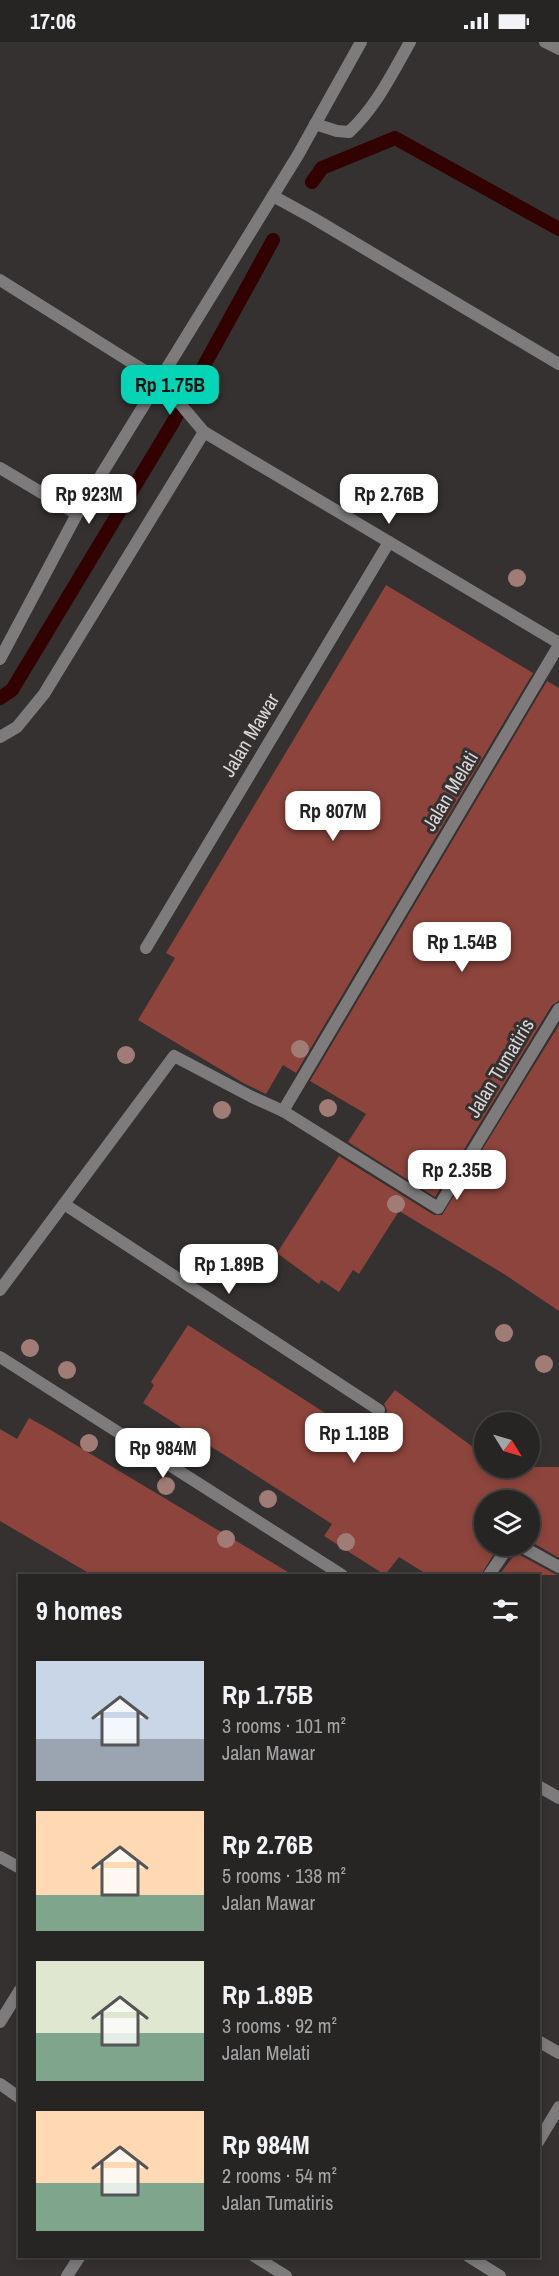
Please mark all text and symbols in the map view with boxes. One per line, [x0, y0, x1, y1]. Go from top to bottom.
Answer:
text: 17:06 [30, 6, 76, 36]
pin: Rp 1.75B [108, 365, 232, 416]
text: Rp 1.75B [135, 371, 205, 398]
pin: Rp 923M [34, 474, 144, 525]
pin: Rp 2.76B [327, 474, 451, 525]
text: Rp 923M [55, 480, 123, 507]
text: Rp 2.76B [354, 480, 424, 507]
street label: Jalan Mawar [214, 687, 285, 782]
street label: Jalan Melati [415, 746, 484, 836]
pin: Rp 807M [278, 791, 388, 842]
text: Rp 807M [299, 797, 367, 824]
pin: Rp 1.54B [400, 922, 524, 973]
text: Rp 1.54B [427, 928, 497, 955]
street label: Jalan Tumatiris [459, 1013, 540, 1122]
pin: Rp 2.35B [395, 1150, 519, 1201]
text: Rp 2.35B [422, 1156, 492, 1183]
pin: Rp 1.89B [167, 1244, 291, 1295]
text: Rp 1.89B [194, 1250, 264, 1277]
north arrow [474, 1412, 540, 1478]
map controls [474, 1412, 540, 1556]
pin: Rp 1.18B [292, 1413, 416, 1464]
text: Rp 1.18B [319, 1419, 389, 1446]
pin: Rp 984M [108, 1428, 218, 1479]
text: Rp 984M [129, 1434, 197, 1461]
button: layers [474, 1490, 540, 1556]
text: 9 homes [36, 1593, 123, 1628]
icon: filters [489, 1594, 522, 1627]
text: Rp 1.75B [222, 1677, 313, 1712]
icon: home [84, 1685, 156, 1757]
text: 3 rooms · 101 m² [222, 1712, 346, 1739]
text: Jalan Mawar [222, 1739, 315, 1766]
text: Rp 2.76B [222, 1827, 313, 1862]
icon: home [84, 1835, 156, 1907]
text: 5 rooms · 138 m² [222, 1862, 346, 1889]
text: Jalan Mawar [222, 1889, 315, 1916]
text: Rp 1.89B [222, 1977, 313, 2012]
icon: home [84, 1985, 156, 2057]
text: 3 rooms · 92 m² [222, 2012, 337, 2039]
text: Jalan Melati [222, 2039, 310, 2066]
text: Rp 984M [222, 2127, 310, 2162]
icon: home [84, 2135, 156, 2207]
text: 2 rooms · 54 m² [222, 2162, 337, 2189]
text: Jalan Tumatiris [222, 2189, 333, 2216]

